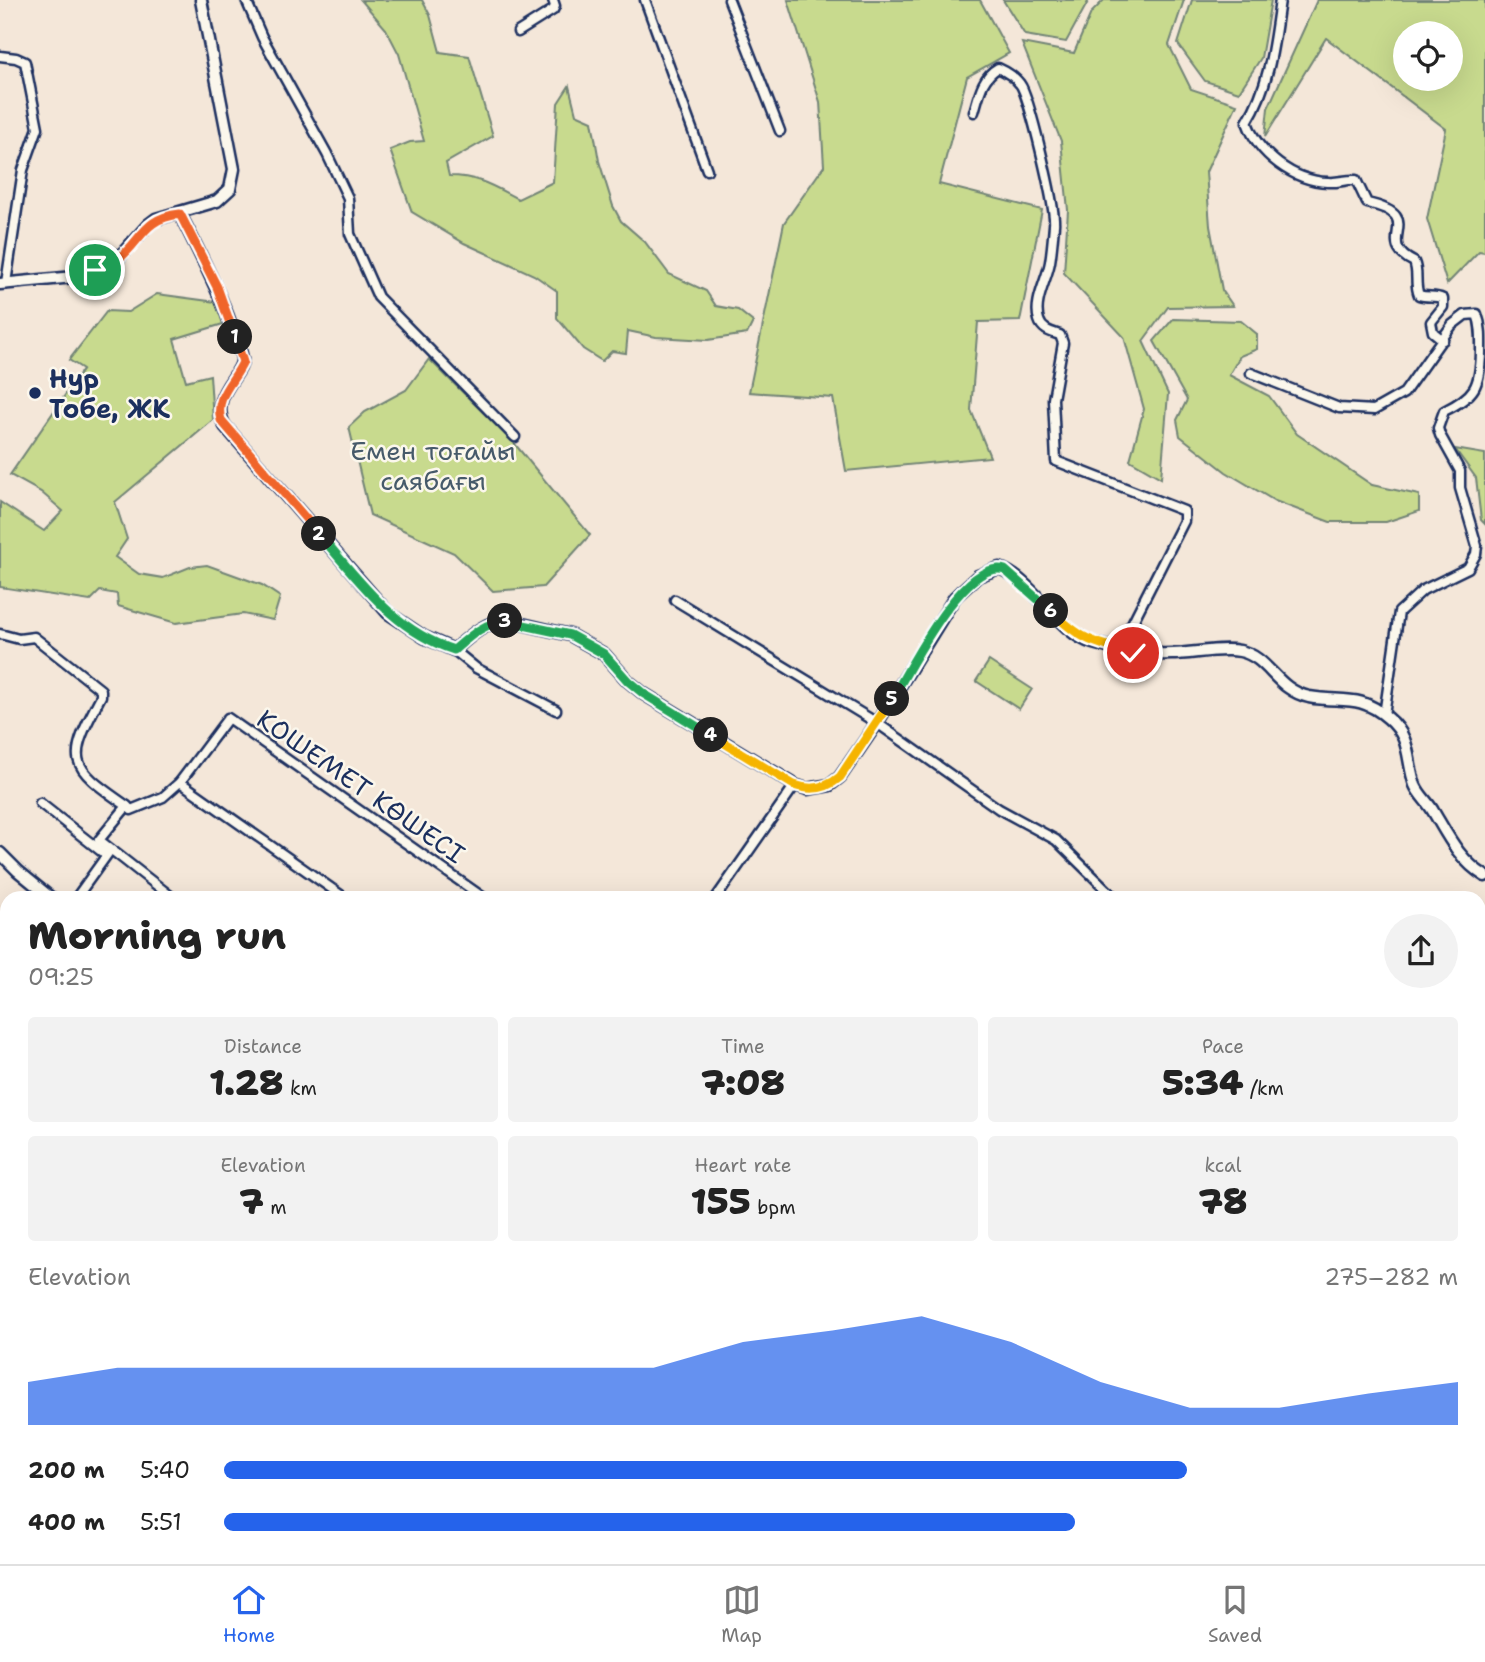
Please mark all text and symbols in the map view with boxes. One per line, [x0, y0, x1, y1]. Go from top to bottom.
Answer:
map controls [1393, 21, 1463, 91]
button: locate [1393, 21, 1463, 91]
pin [65, 240, 125, 300]
icon: arrive [76, 251, 114, 289]
pin: 1 [218, 320, 252, 354]
text: 1 [230, 324, 239, 349]
place label: Нур Тобе, ЖК [49, 361, 170, 426]
marker: Нур Тобе, ЖК [27, 385, 43, 401]
park label: Емен тоғайы саябағы [350, 433, 516, 498]
pin: 2 [302, 516, 336, 552]
text: 2 [312, 521, 325, 546]
pin: 6 [1034, 594, 1068, 628]
text: 6 [1044, 598, 1057, 623]
pin: 3 [488, 604, 522, 638]
text: 3 [498, 608, 511, 633]
pin [1103, 623, 1163, 683]
icon: check [1114, 634, 1152, 672]
pin: 5 [874, 682, 910, 716]
text: 5 [886, 686, 897, 711]
street label: КОШЕМЕТ КӨШЕСІ [250, 701, 472, 871]
pin: 4 [694, 718, 728, 752]
text: 4 [704, 722, 717, 747]
text: Morning run [28, 910, 286, 961]
button: share [1384, 914, 1458, 988]
text: 09:25 [28, 962, 94, 992]
text: Distance [224, 1034, 302, 1059]
text: Time [721, 1034, 765, 1059]
text: Pace [1202, 1034, 1244, 1059]
text: 1.28 [209, 1059, 284, 1106]
text: 7:08 [701, 1059, 785, 1106]
text: 5:34 [1162, 1059, 1243, 1106]
text: km [284, 1076, 317, 1101]
text: /km [1243, 1076, 1284, 1101]
text: Elevation [220, 1153, 306, 1178]
text: Heart rate [695, 1153, 791, 1178]
text: kcal [1205, 1153, 1241, 1178]
text: 7 [239, 1178, 264, 1225]
text: 155 [690, 1178, 751, 1225]
text: 78 [1198, 1178, 1248, 1225]
text: m [264, 1195, 287, 1220]
text: bpm [751, 1195, 796, 1220]
text: Elevation [28, 1262, 131, 1292]
text: 275–282 m [1324, 1262, 1458, 1292]
text: 200 m [28, 1455, 105, 1485]
text: 5:40 [140, 1455, 190, 1485]
text: 400 m [28, 1507, 105, 1537]
text: 5:51 [140, 1507, 182, 1537]
tab: Home [223, 1581, 275, 1648]
tab: Map [721, 1581, 762, 1648]
tab: Saved [1208, 1581, 1262, 1648]

